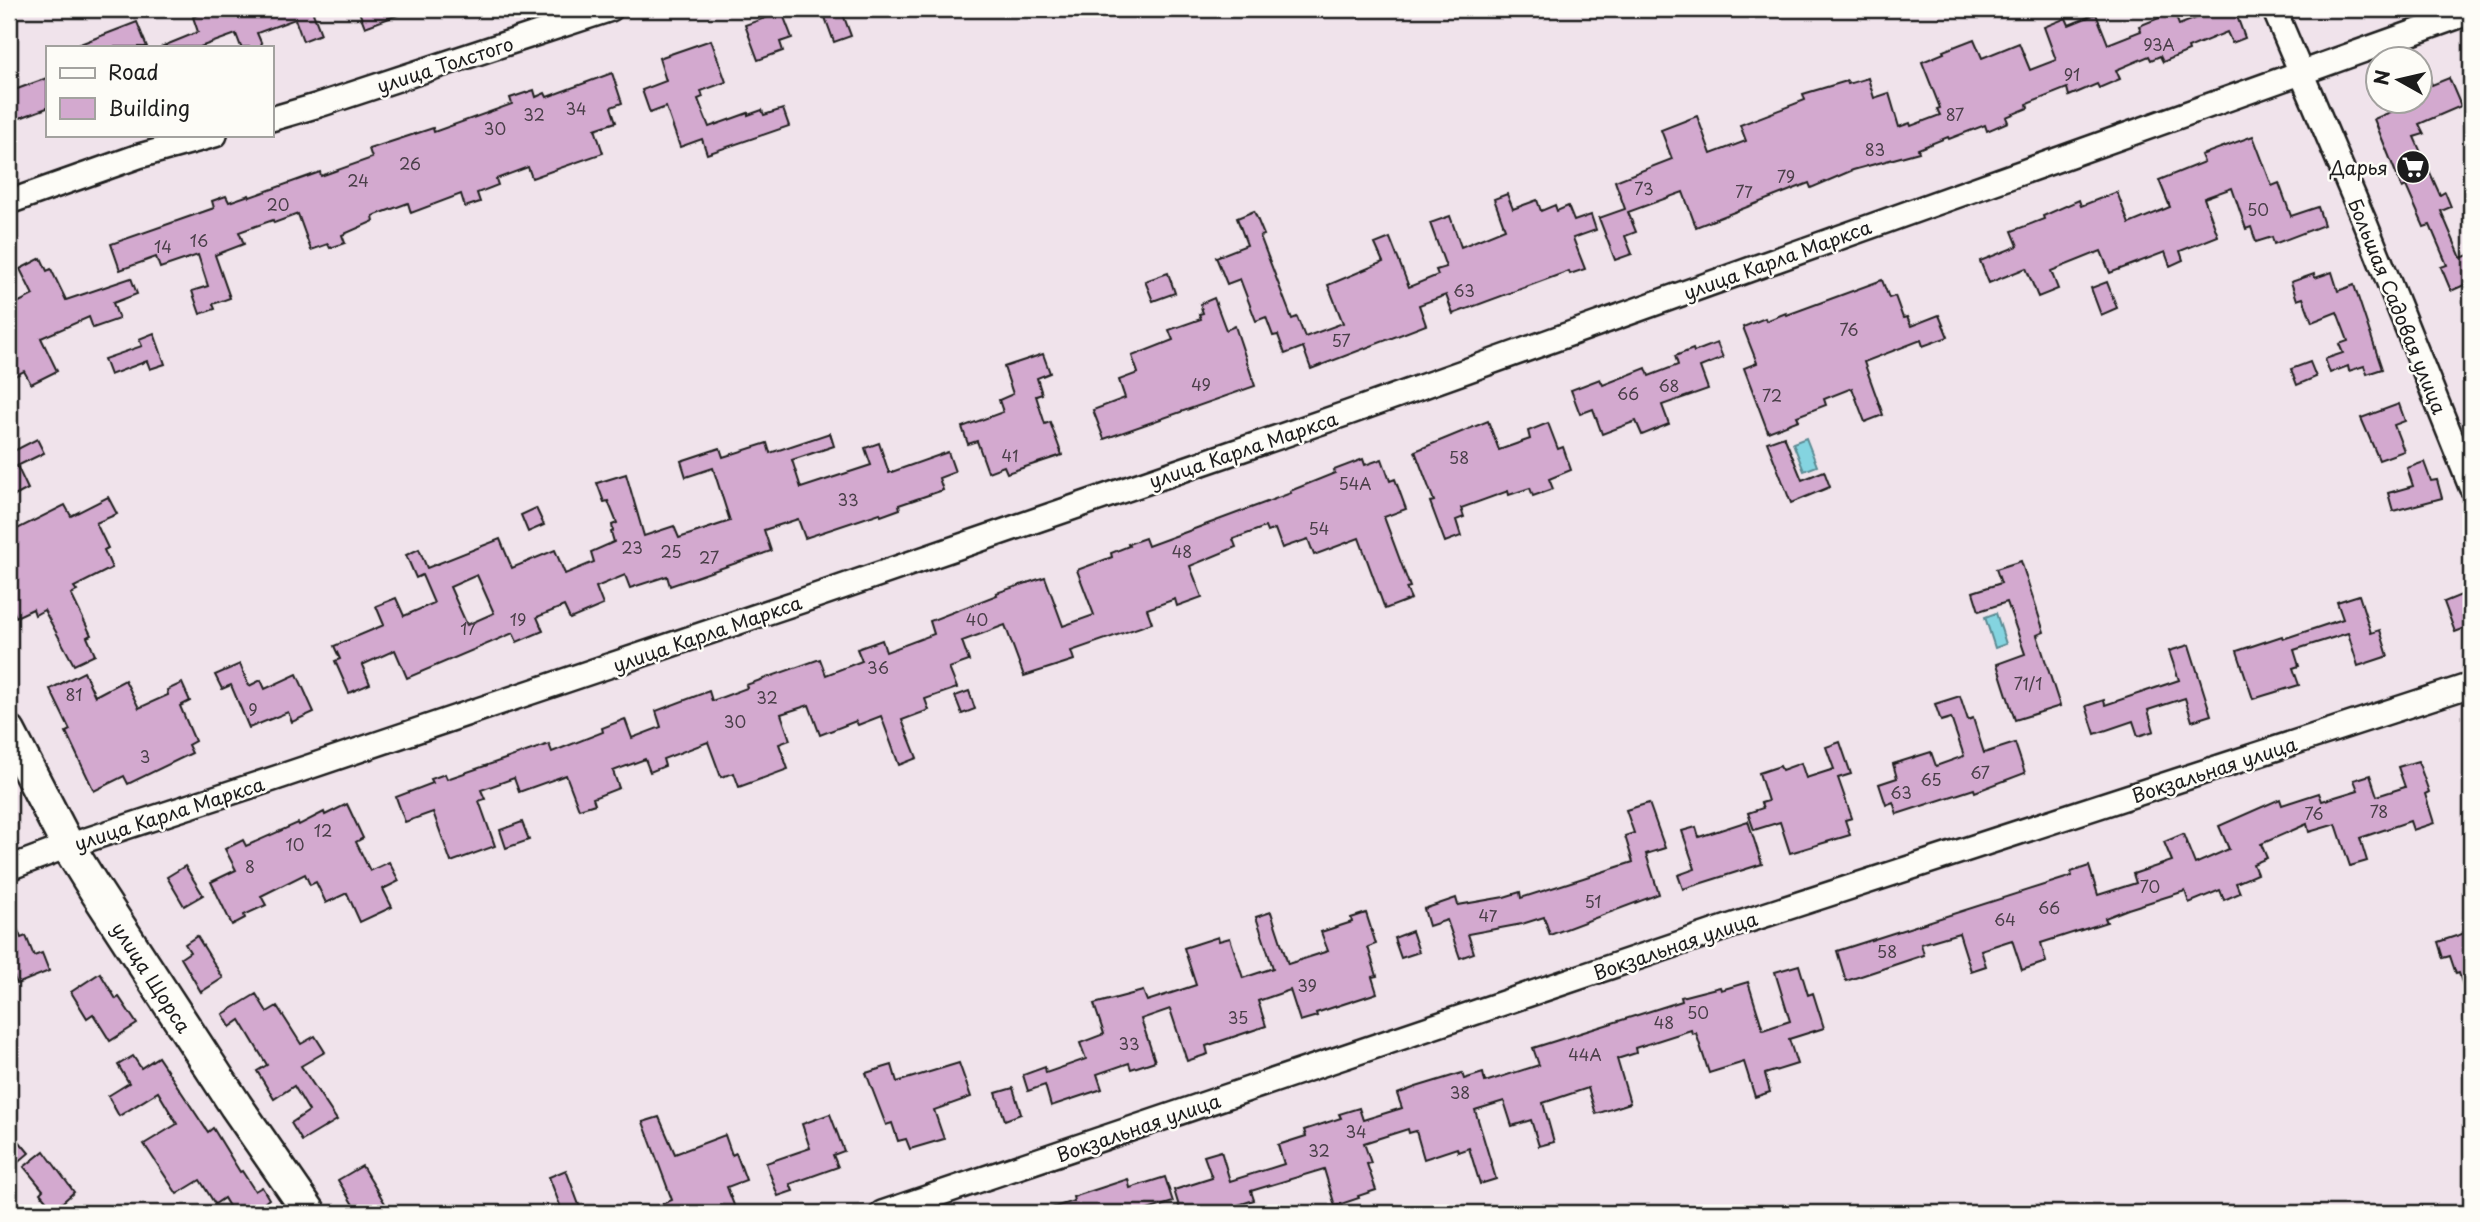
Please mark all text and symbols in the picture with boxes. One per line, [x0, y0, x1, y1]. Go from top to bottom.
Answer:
street label: улица Толстого [373, 29, 517, 99]
house number: 93А [2143, 32, 2175, 56]
legend [46, 46, 273, 136]
north arrow [2364, 46, 2434, 116]
text: Road [108, 55, 159, 87]
house number: 91 [2064, 62, 2080, 86]
text: N [2366, 68, 2396, 87]
text: Building [108, 91, 190, 123]
house number: 34 [565, 96, 587, 120]
house number: 32 [523, 102, 545, 126]
house number: 87 [1946, 102, 1964, 126]
house number: 30 [484, 116, 506, 140]
house number: 83 [1865, 137, 1885, 161]
supermarket icon: Дарья [2394, 148, 2432, 186]
house number: 26 [399, 151, 421, 175]
place label: Дарья [2329, 153, 2388, 181]
house number: 79 [1777, 164, 1795, 188]
house number: 24 [347, 168, 369, 192]
house number: 73 [1634, 176, 1654, 200]
house number: 77 [1735, 179, 1753, 203]
house number: 20 [267, 192, 289, 216]
street label: Большая Садовая улица [2342, 194, 2454, 418]
house number: 50 [2247, 197, 2269, 221]
street label: улица Карла Маркса [1679, 212, 1875, 306]
house number: 16 [190, 228, 208, 252]
house number: 14 [154, 234, 172, 258]
house number: 63 [1453, 278, 1475, 302]
house number: 76 [1839, 317, 1859, 341]
house number: 57 [1331, 328, 1351, 352]
house number: 49 [1191, 372, 1211, 396]
house number: 68 [1658, 373, 1680, 397]
house number: 66 [1617, 381, 1639, 405]
house number: 72 [1762, 383, 1782, 407]
street label: улица Карла Маркса [1145, 403, 1341, 494]
house number: 41 [1002, 443, 1018, 467]
house number: 58 [1449, 445, 1469, 469]
house number: 54А [1338, 471, 1372, 495]
house number: 33 [837, 487, 859, 511]
house number: 54 [1309, 516, 1329, 540]
house number: 23 [621, 535, 643, 559]
house number: 25 [660, 539, 682, 563]
house number: 48 [1172, 539, 1192, 563]
house number: 27 [699, 545, 719, 569]
street label: улица Карла Маркса [609, 587, 805, 678]
house number: 19 [510, 607, 526, 631]
house number: 40 [966, 607, 988, 631]
house number: 17 [460, 616, 476, 640]
house number: 36 [867, 655, 889, 679]
house number: 71/1 [2014, 671, 2042, 695]
house number: 81 [65, 682, 83, 706]
house number: 32 [756, 685, 778, 709]
house number: 9 [248, 697, 258, 721]
house number: 30 [724, 709, 746, 733]
street label: Вокзальная улица [2128, 729, 2300, 809]
house number: 3 [140, 744, 150, 768]
house number: 67 [1970, 760, 1990, 784]
house number: 65 [1920, 767, 1942, 791]
street label: улица Карла Маркса [71, 769, 268, 857]
house number: 63 [1890, 780, 1912, 804]
house number: 78 [2370, 799, 2388, 823]
house number: 76 [2304, 801, 2324, 825]
house number: 12 [314, 818, 332, 842]
house number: 10 [286, 832, 304, 856]
house number: 8 [245, 854, 255, 878]
house number: 70 [2140, 874, 2160, 898]
house number: 51 [1584, 889, 1602, 913]
house number: 66 [2038, 895, 2060, 919]
house number: 47 [1479, 903, 1498, 927]
street label: Вокзальная улица [1589, 904, 1761, 986]
house number: 64 [1994, 907, 2016, 931]
street label: улица Щорса [106, 916, 198, 1038]
house number: 58 [1877, 939, 1897, 963]
house number: 39 [1297, 973, 1317, 997]
house number: 50 [1687, 1000, 1709, 1024]
house number: 35 [1228, 1005, 1248, 1029]
house number: 48 [1654, 1010, 1674, 1034]
house number: 33 [1118, 1031, 1140, 1055]
house number: 44А [1568, 1042, 1602, 1066]
house number: 38 [1450, 1080, 1470, 1104]
street label: Вокзальная улица [1052, 1086, 1224, 1168]
house number: 34 [1345, 1119, 1367, 1143]
house number: 32 [1308, 1138, 1330, 1162]

